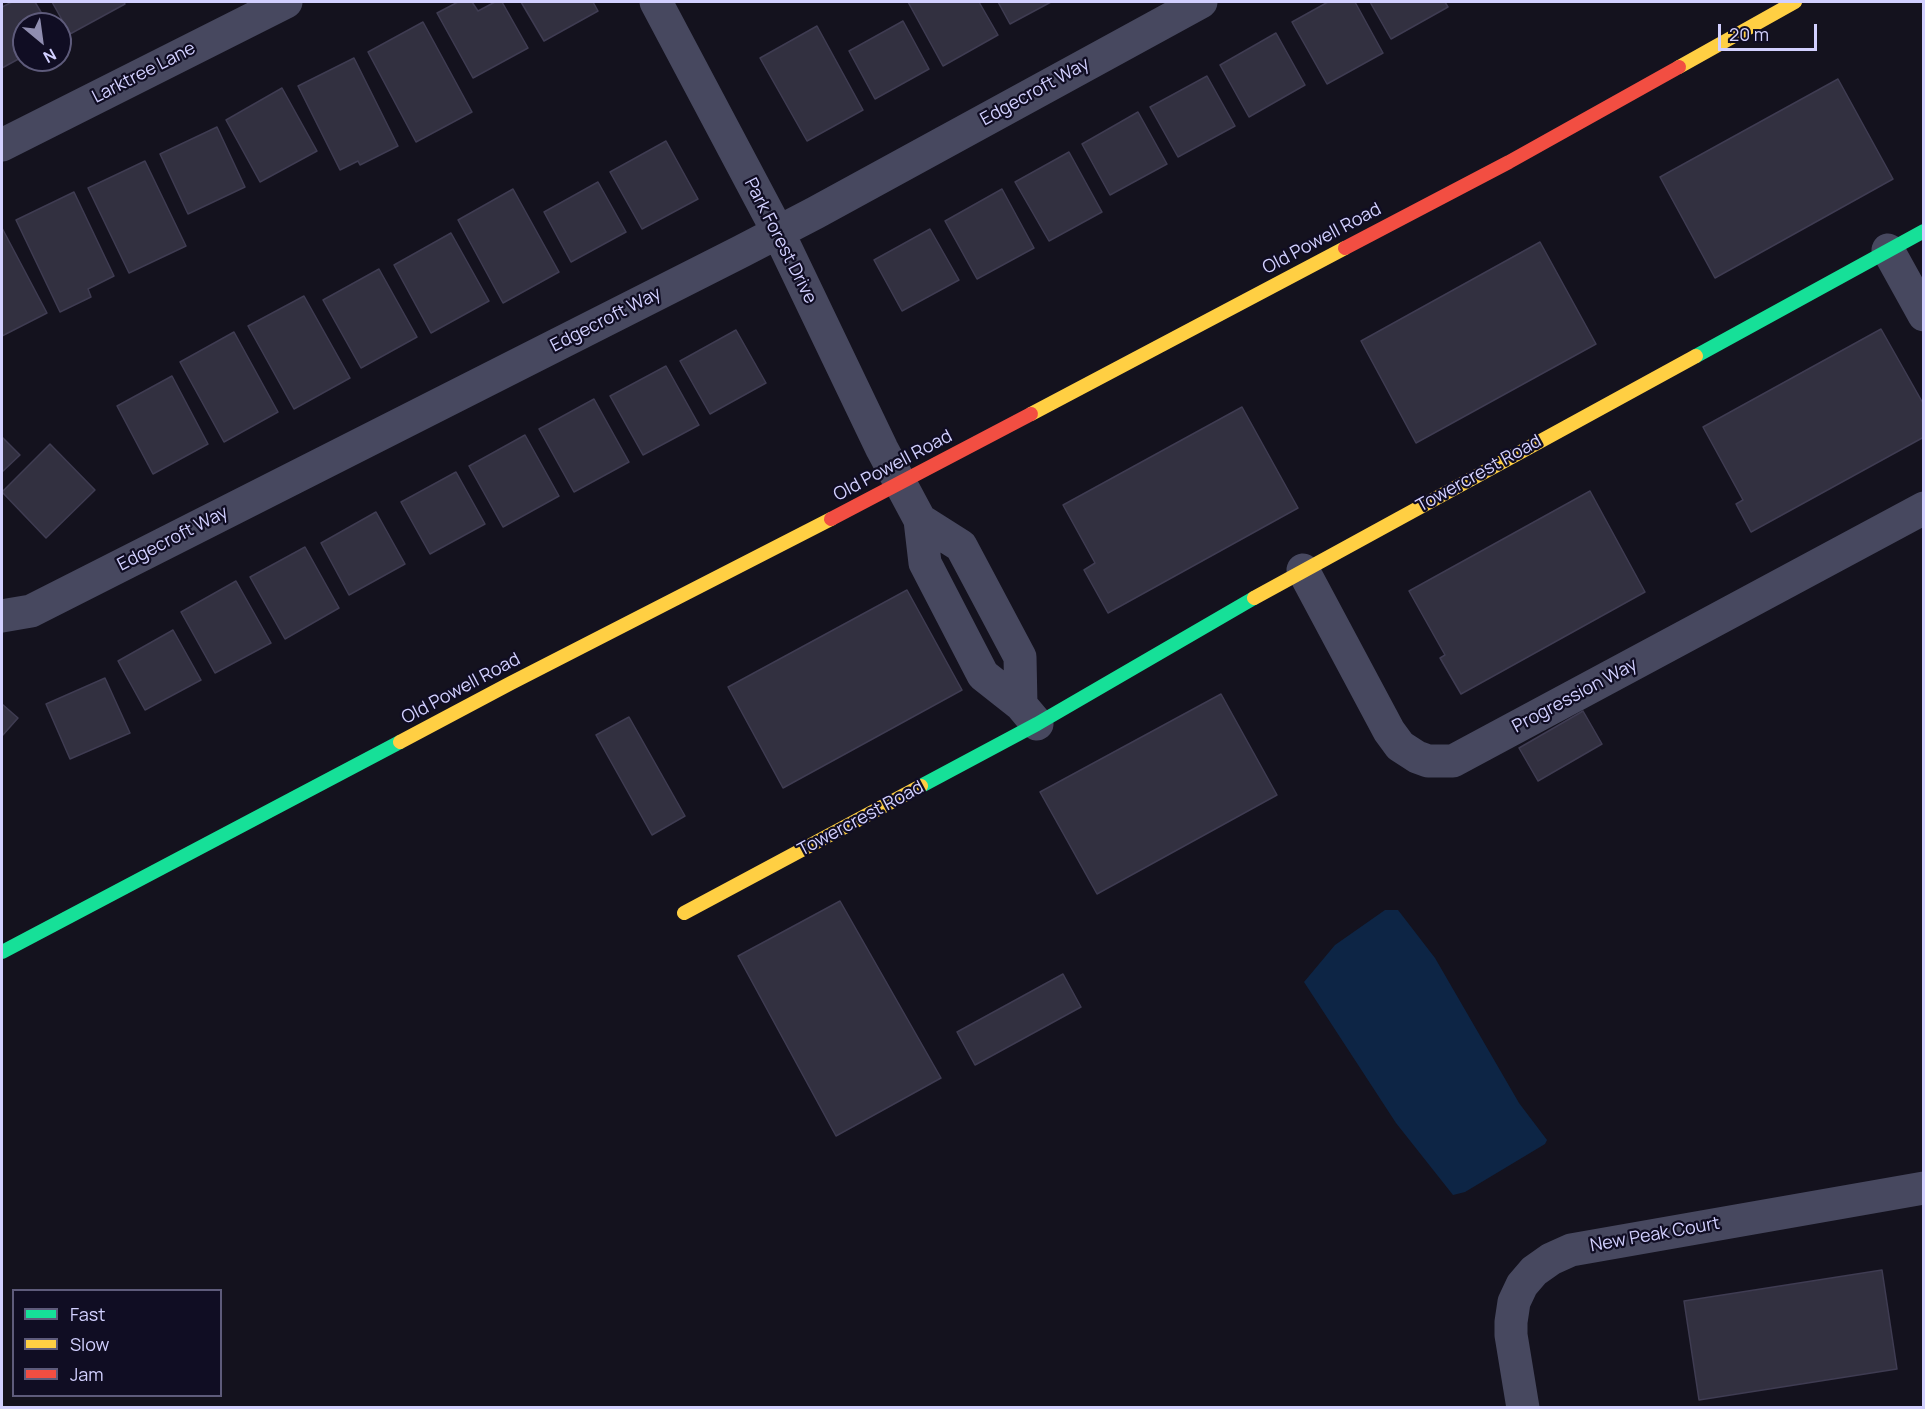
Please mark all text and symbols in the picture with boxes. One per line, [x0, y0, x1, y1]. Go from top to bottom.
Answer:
north arrow [12, 12, 72, 72]
scale bar [1721, 12, 1820, 50]
text: 20 m [1729, 22, 1769, 46]
street label: Larktree Lane [89, 38, 199, 108]
text: N [39, 44, 60, 68]
street label: Edgecroft Way [977, 53, 1093, 131]
street label: Park Forest Drive [739, 175, 821, 307]
street label: Old Powell Road [1259, 199, 1385, 279]
street label: Edgecroft Way [547, 283, 665, 357]
street label: Old Powell Road [830, 426, 956, 506]
street label: Towercrest Road [1413, 431, 1545, 517]
street label: Edgecroft Way [114, 502, 232, 576]
street label: Old Powell Road [398, 649, 524, 729]
street label: Progression Way [1509, 654, 1641, 738]
street label: Towercrest Road [794, 777, 928, 861]
street label: New Peak Court [1588, 1213, 1722, 1257]
legend [12, 1289, 222, 1397]
text: Fast [70, 1302, 105, 1326]
text: Slow [70, 1332, 109, 1356]
text: Jam [70, 1362, 104, 1386]

